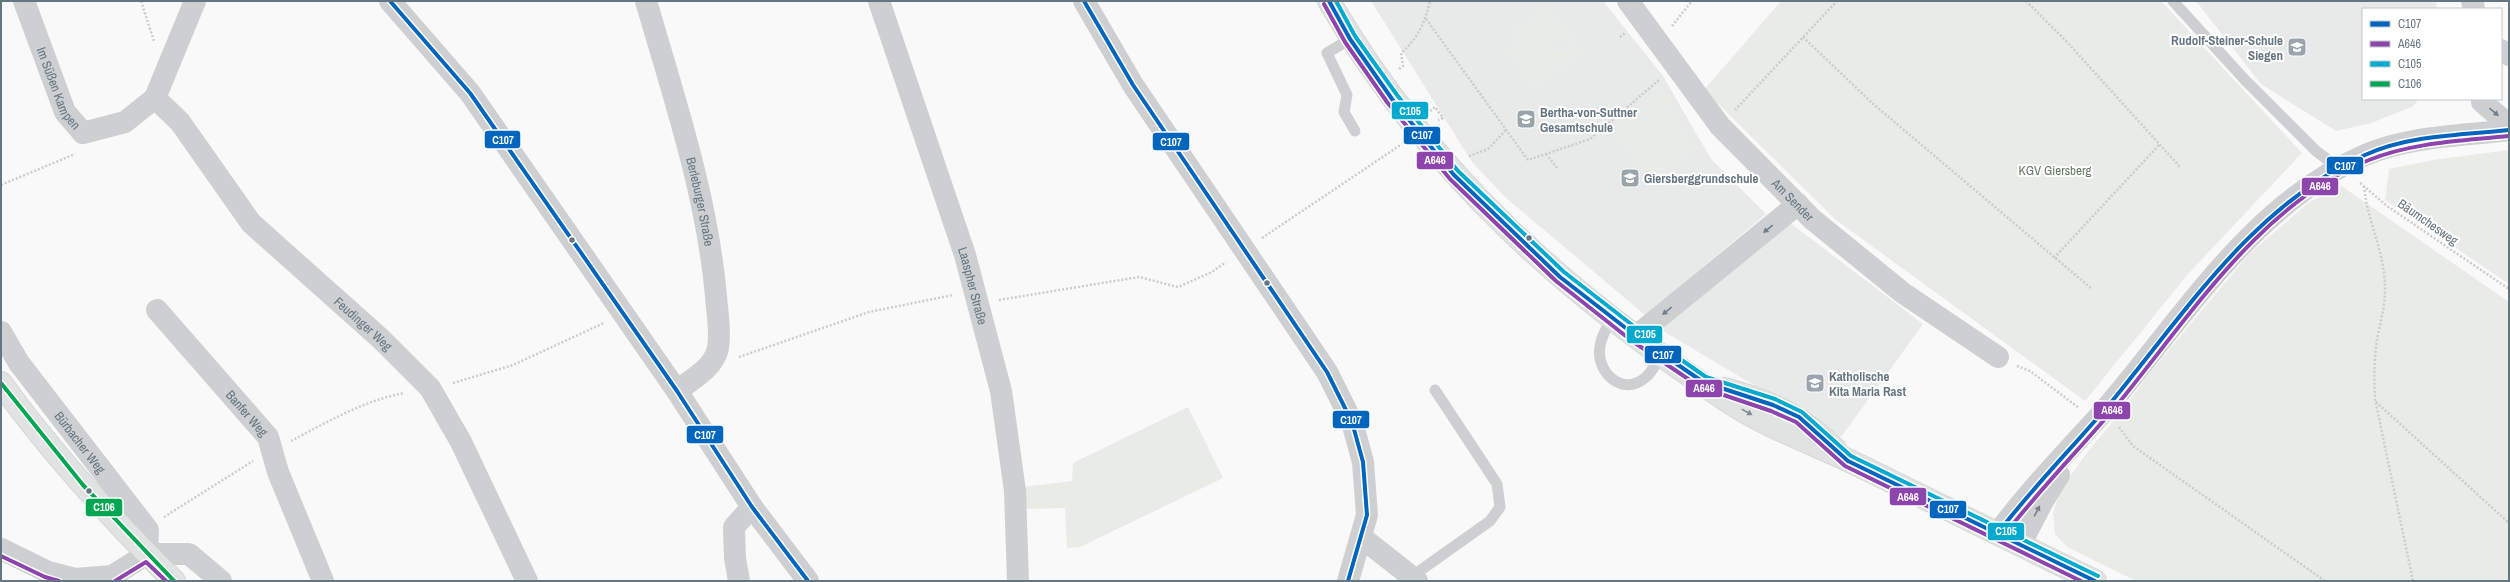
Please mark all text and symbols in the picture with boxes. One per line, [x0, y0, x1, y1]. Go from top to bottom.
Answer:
legend [2362, 8, 2502, 100]
text: C107 [2398, 16, 2422, 32]
place label: Rudolf-Steiner-Schule Siegen [2171, 32, 2283, 64]
school or university icon: Rudolf-Steiner-Schule Siegen [2286, 36, 2308, 58]
text: A646 [2397, 36, 2421, 52]
street label: Im Süßen Kampen [33, 44, 85, 133]
text: C105 [2398, 56, 2422, 72]
text: C106 [2398, 76, 2422, 92]
line badge: C105 [1391, 101, 1429, 120]
text: C105 [1399, 104, 1421, 118]
place label: Bertha-von-Suttner Gesamtschule [1540, 104, 1638, 136]
school or university icon: Bertha-von-Suttner Gesamtschule [1515, 108, 1537, 130]
one-way arrow [2489, 108, 2500, 117]
line badge: C107 [1403, 126, 1441, 145]
text: C107 [1411, 128, 1433, 142]
line badge: C107 [484, 130, 521, 149]
line badge: C107 [1152, 132, 1190, 151]
text: C107 [492, 133, 514, 147]
text: C107 [1160, 135, 1182, 149]
line badge: A646 [1416, 151, 1454, 170]
text: A646 [1424, 153, 1446, 167]
street label: Berleburger Straße [683, 155, 718, 248]
line badge: C107 [2326, 156, 2364, 175]
text: C107 [2334, 159, 2356, 173]
park label: KGV Giersberg [2019, 162, 2092, 179]
school or university icon: Giersberggrundschule [1619, 167, 1641, 189]
place label: Giersberggrundschule [1644, 170, 1758, 187]
street label: Am Sender [1767, 174, 1818, 225]
line badge: A646 [2301, 177, 2339, 196]
text: A646 [2309, 179, 2331, 193]
street label: Bäumchesweg [2394, 195, 2462, 249]
one-way arrow [1762, 225, 1773, 233]
unlabelled marker [1524, 233, 1534, 243]
unlabelled marker [567, 235, 577, 245]
street label: Laaspher Straße [954, 245, 992, 326]
unlabelled marker [1262, 278, 1272, 288]
street label: Feudinger Weg [331, 293, 396, 354]
one-way arrow [1661, 306, 1672, 315]
line badge: C105 [1626, 325, 1663, 344]
text: C105 [1634, 327, 1656, 341]
line badge: C107 [1644, 345, 1682, 364]
text: C107 [1652, 348, 1674, 362]
place label: Katholische Kita Maria Rast [1829, 368, 1906, 400]
school or university icon: Katholische Kita Maria Rast [1804, 372, 1826, 394]
line badge: A646 [1685, 379, 1723, 398]
text: A646 [1693, 381, 1715, 395]
street label: Banfer Weg [222, 386, 272, 440]
line badge: A646 [2093, 401, 2131, 420]
text: A646 [2101, 403, 2123, 417]
street label: Bürbacher Weg [51, 408, 110, 477]
one-way arrow [1741, 409, 1753, 415]
line badge: C107 [1332, 410, 1370, 429]
text: C107 [1340, 413, 1362, 427]
line badge: C107 [686, 425, 724, 444]
text: C107 [694, 428, 716, 442]
unlabelled marker [84, 486, 94, 496]
line badge: A646 [1889, 487, 1927, 506]
text: A646 [1897, 490, 1919, 504]
line badge: C106 [85, 498, 123, 517]
text: C106 [93, 500, 115, 514]
line badge: C107 [1929, 500, 1967, 519]
text: C107 [1937, 502, 1959, 516]
one-way arrow [2034, 505, 2041, 516]
line badge: C105 [1987, 522, 2025, 541]
text: C105 [1995, 524, 2017, 538]

